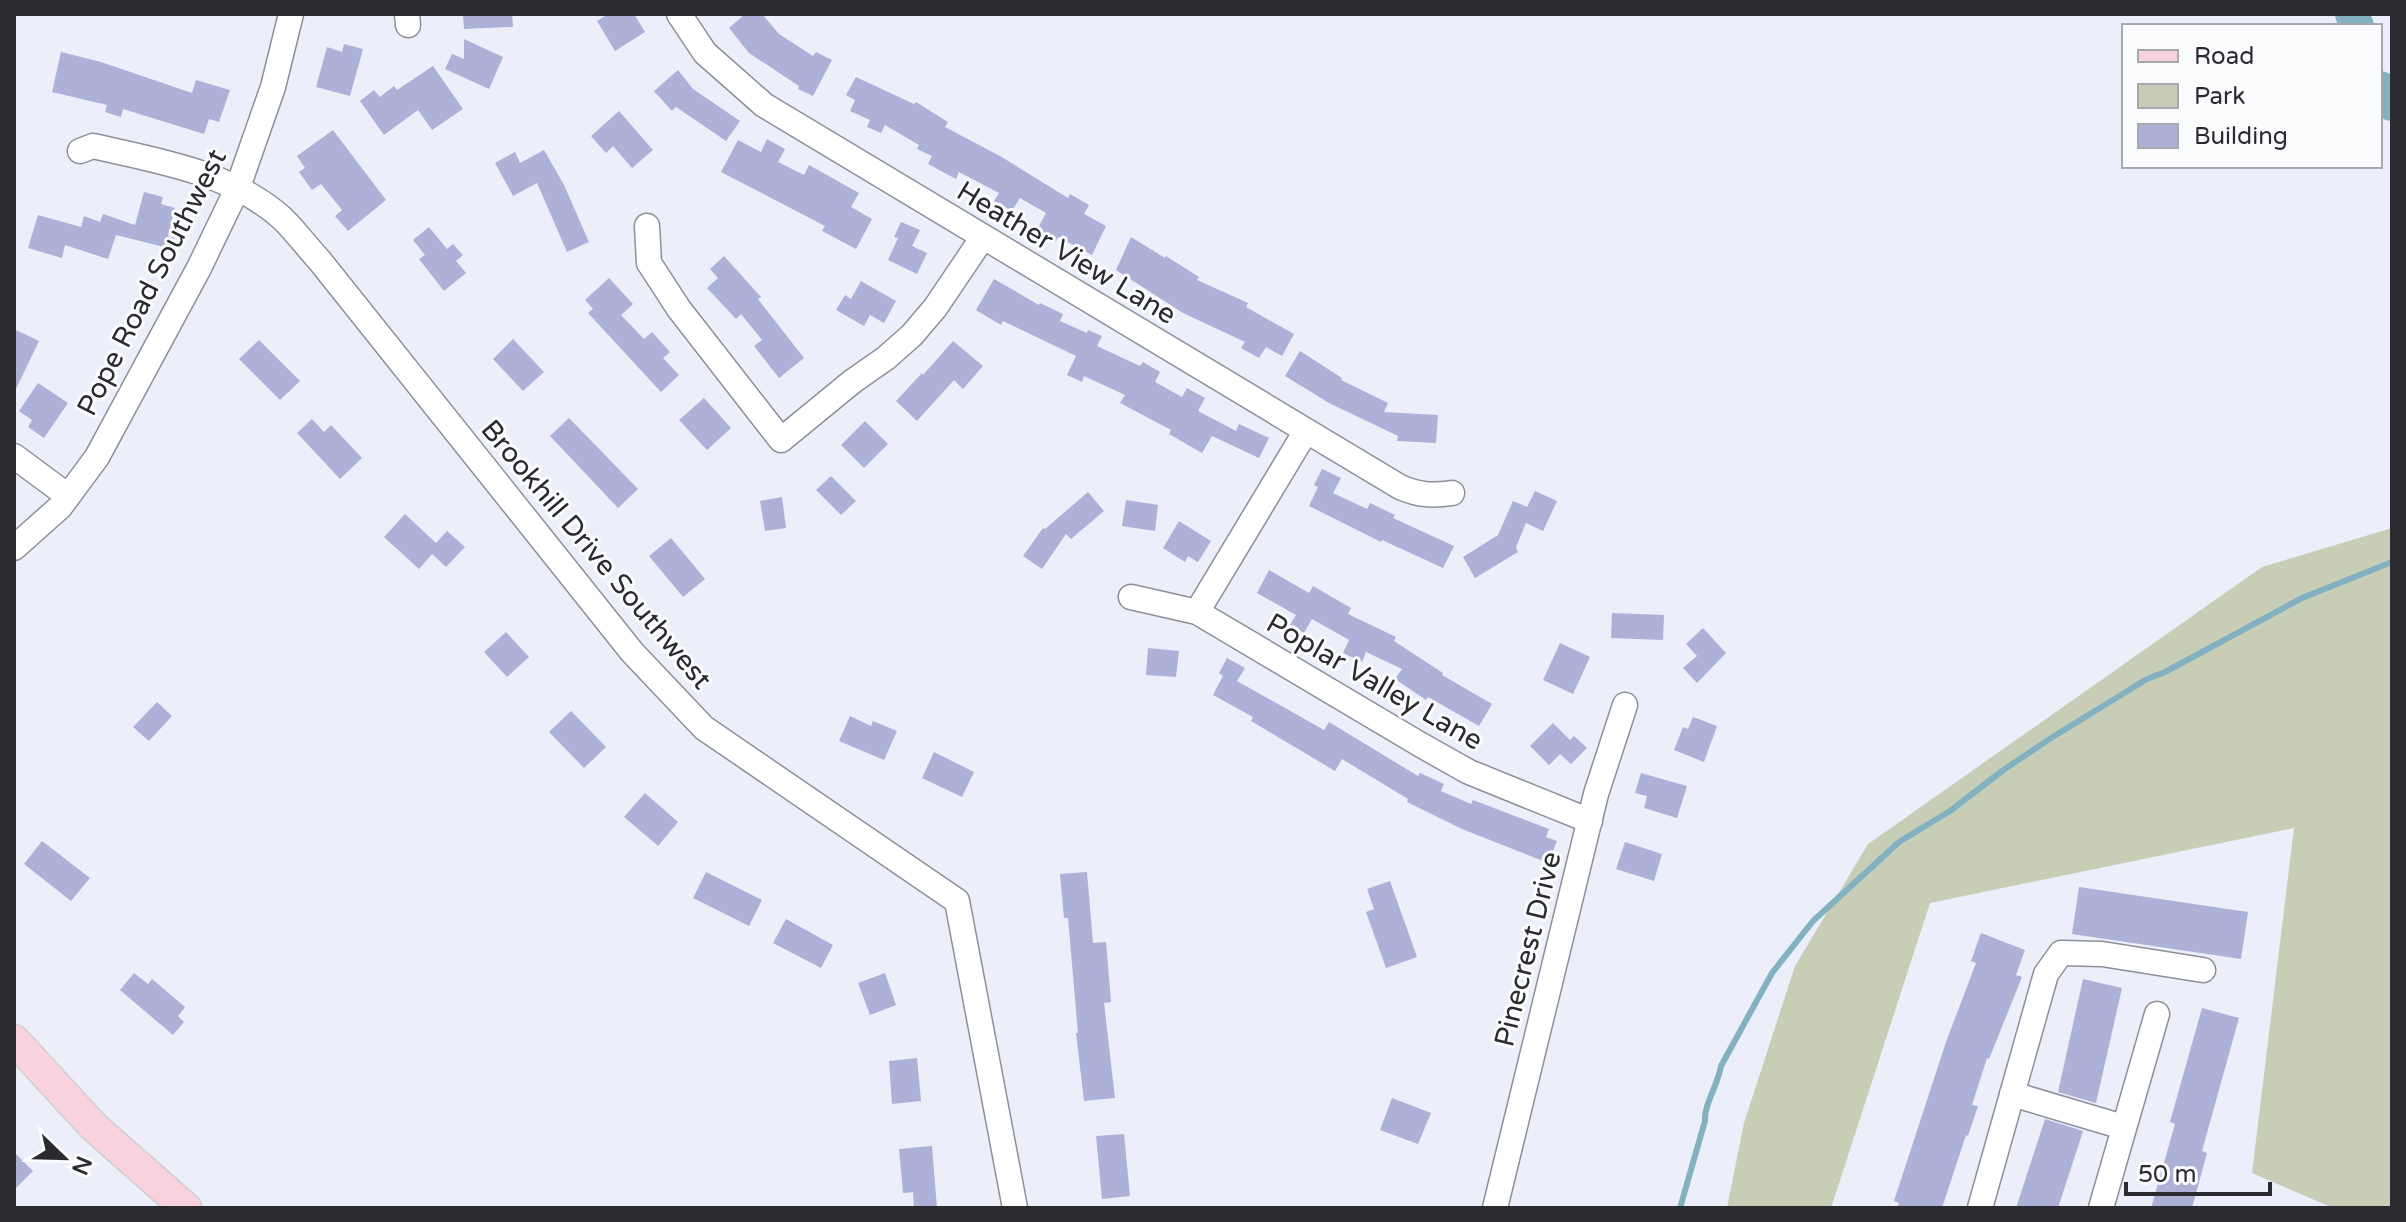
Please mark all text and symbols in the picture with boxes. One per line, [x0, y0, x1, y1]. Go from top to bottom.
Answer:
legend [2122, 24, 2382, 168]
text: Road [2194, 42, 2254, 71]
text: Park [2194, 82, 2245, 111]
text: Building [2194, 122, 2288, 151]
street label: Pope Road Southwest [70, 143, 234, 421]
street label: Heather View Lane [951, 174, 1182, 332]
street label: Brookhill Drive Southwest [474, 413, 719, 696]
street label: Poplar Valley Lane [1260, 606, 1489, 758]
street label: Pinecrest Drive [1487, 848, 1569, 1050]
north arrow [24, 1118, 104, 1198]
scale bar [2126, 1146, 2270, 1196]
text: N [66, 1152, 97, 1179]
text: 50 m [2138, 1160, 2196, 1189]

